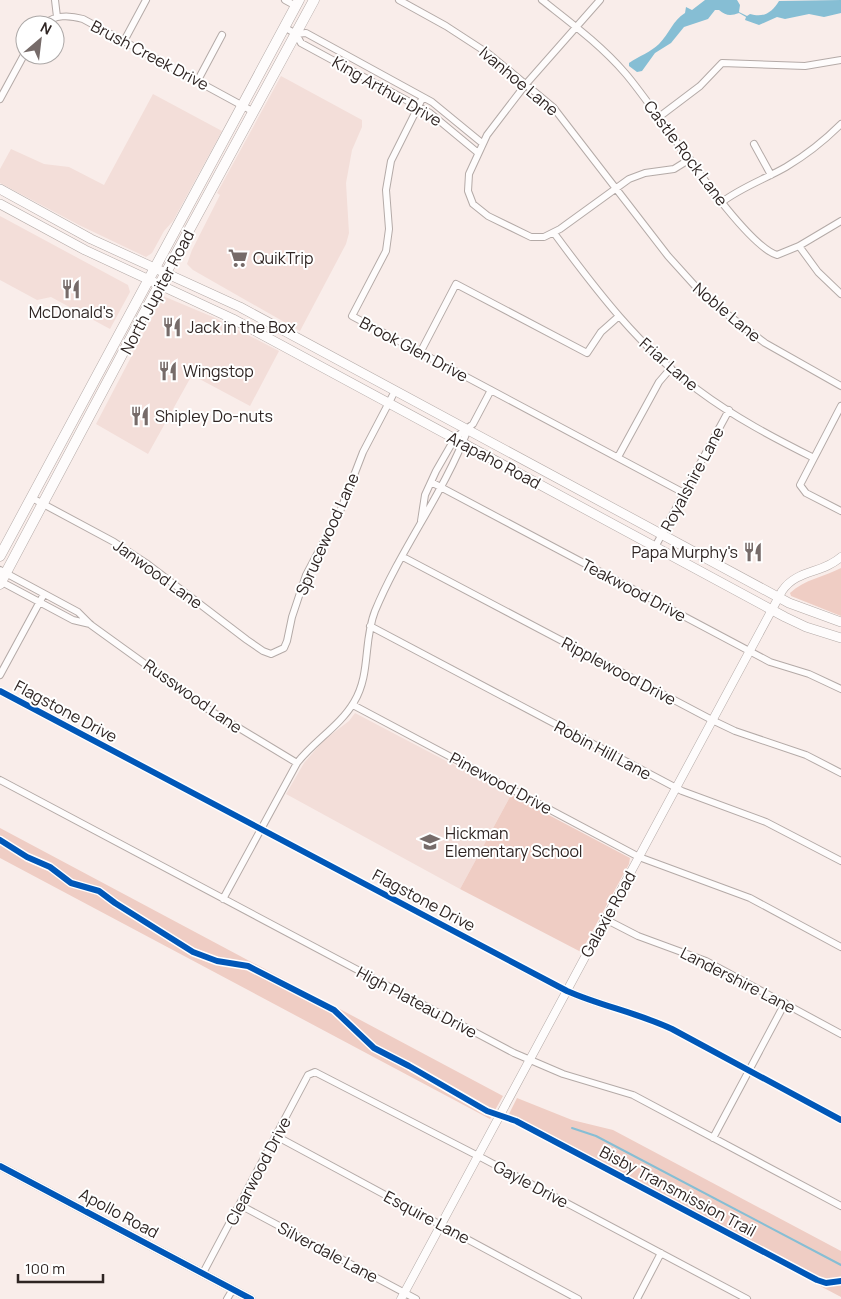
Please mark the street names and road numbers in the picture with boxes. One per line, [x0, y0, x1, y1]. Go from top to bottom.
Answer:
street label: Brush Creek Drive [87, 15, 213, 95]
street label: Ivanhoe Lane [475, 41, 563, 121]
street label: King Arthur Drive [328, 51, 446, 131]
street label: Castle Rock Lane [639, 96, 733, 210]
street label: North Jupiter Road [115, 226, 199, 358]
street label: Noble Lane [689, 277, 765, 347]
street label: Brook Glen Drive [356, 311, 472, 387]
street label: Friar Lane [635, 332, 703, 396]
street label: Royalshire Lane [655, 423, 729, 535]
street label: Arapaho Road [443, 426, 545, 494]
street label: Sprucewood Lane [290, 469, 364, 599]
street label: Janwood Lane [109, 534, 207, 614]
street label: Teakwood Drive [578, 553, 690, 627]
street label: Ripplewood Drive [558, 632, 680, 710]
street label: Russwood Lane [139, 654, 247, 738]
street label: Flagstone Drive [11, 675, 121, 747]
street label: Robin Hill Lane [551, 715, 655, 785]
street label: Pinewood Drive [446, 747, 556, 819]
street label: Flagstone Drive [369, 864, 479, 936]
street label: Galaxie Road [575, 867, 641, 961]
street label: Landershire Lane [677, 941, 799, 1019]
street label: High Plateau Drive [353, 961, 481, 1043]
street label: Clearwood Drive [220, 1113, 296, 1229]
street label: Bisby Transmission Trail [596, 1140, 760, 1242]
street label: Gayle Drive [490, 1155, 572, 1213]
street label: Apollo Road [75, 1183, 163, 1243]
street label: Esquire Lane [380, 1185, 474, 1249]
street label: Silverdale Lane [274, 1216, 382, 1288]

